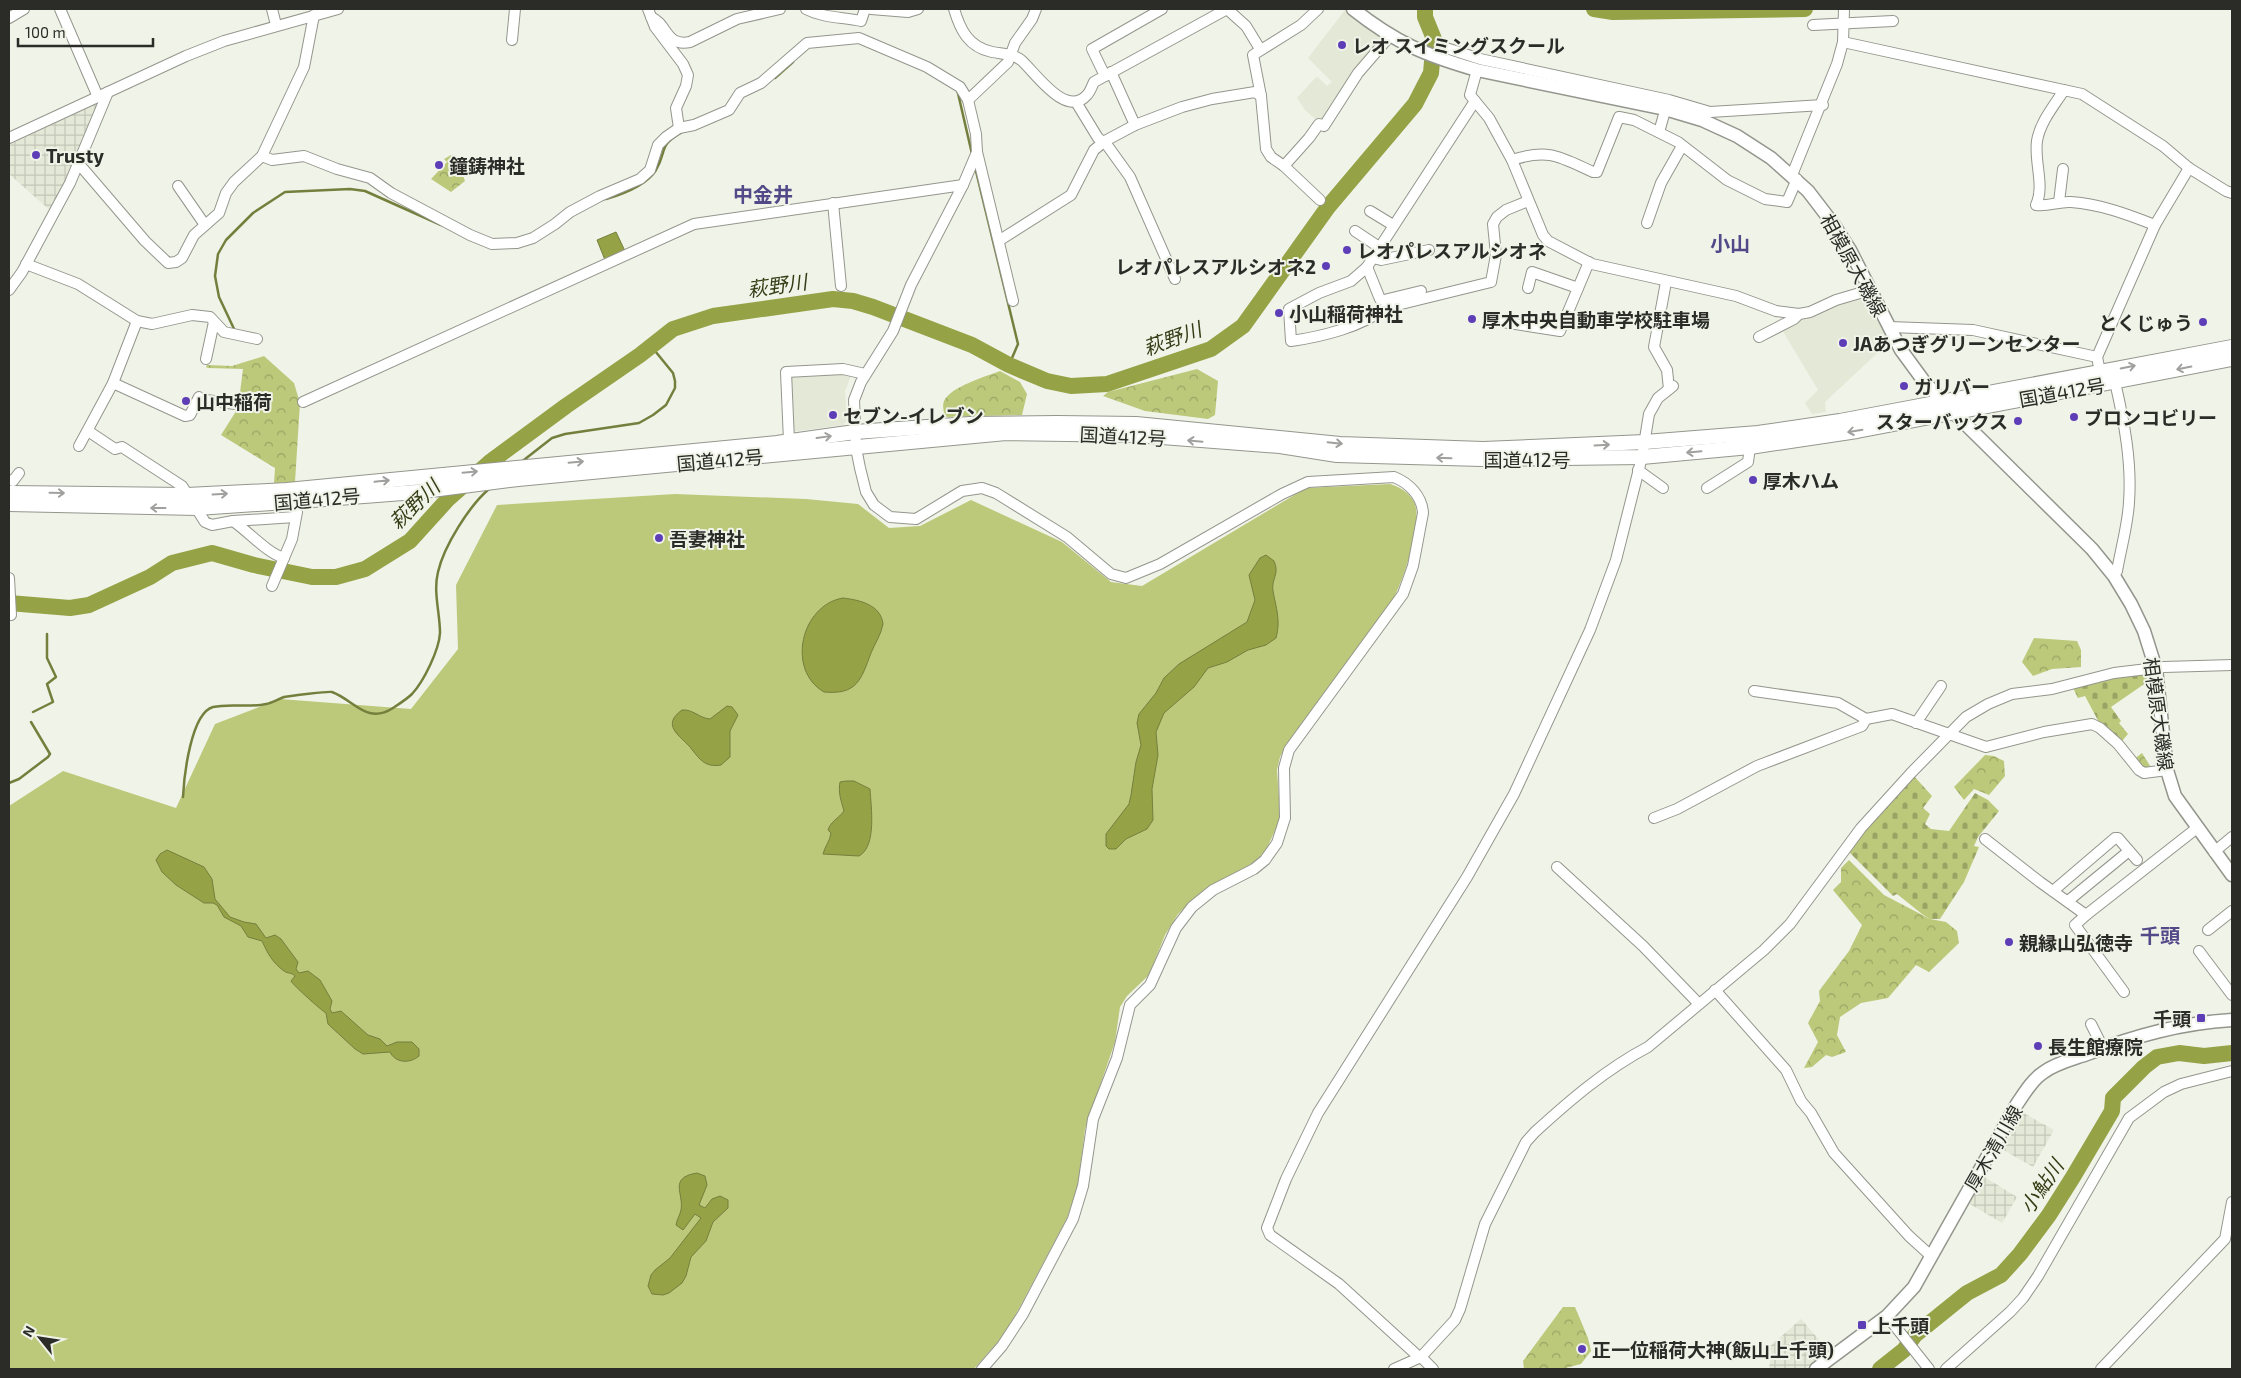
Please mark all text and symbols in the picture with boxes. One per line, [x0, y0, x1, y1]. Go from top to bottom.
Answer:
scale bar [18, 15, 152, 47]
text: 100 m [25, 23, 66, 41]
place label: レオ スイミングスクール [1352, 34, 1565, 57]
marker: レオ スイミングスクール [1336, 39, 1348, 51]
place label: Trusty [46, 144, 104, 168]
marker: Trusty [30, 149, 42, 161]
place label: 鐘鋳神社 [449, 154, 525, 177]
marker: 鐘鋳神社 [433, 159, 445, 171]
district label: 中金井 [733, 182, 793, 206]
street label: 相模原大磯線 [1816, 210, 1892, 320]
district label: 小山 [1710, 231, 1750, 255]
place label: レオパレスアルシオネ [1357, 239, 1547, 262]
marker: レオパレスアルシオネ [1341, 244, 1353, 256]
place label: レオパレスアルシオネ2 [1115, 255, 1316, 278]
marker: レオパレスアルシオネ2 [1320, 260, 1332, 272]
water label: 萩野川 [746, 269, 810, 301]
place label: 小山稲荷神社 [1289, 302, 1403, 325]
marker: 小山稲荷神社 [1273, 307, 1285, 319]
place label: 厚木中央自動車学校駐車場 [1482, 308, 1710, 331]
place label: とくじゅう [2099, 311, 2193, 334]
marker: 厚木中央自動車学校駐車場 [1466, 313, 1478, 325]
water label: 萩野川 [1140, 316, 1206, 360]
marker: とくじゅう [2197, 316, 2209, 328]
place label: JAあつぎグリーンセンター [1853, 332, 2081, 355]
marker: JAあつぎグリーンセンター [1837, 337, 1849, 349]
one-way arrow [2119, 361, 2135, 371]
one-way arrow [2177, 364, 2193, 374]
street label: 国道412号 [2017, 373, 2107, 411]
place label: ガリバー [1914, 375, 1990, 398]
marker: ガリバー [1898, 380, 1910, 392]
place label: 山中稲荷 [196, 390, 272, 413]
marker: 山中稲荷 [180, 395, 192, 407]
place label: セブン-イレブン [843, 404, 984, 427]
place label: ブロンコビリー [2084, 406, 2217, 429]
marker: セブン-イレブン [827, 409, 839, 421]
place label: スターバックス [1876, 410, 2008, 433]
marker: ブロンコビリー [2068, 411, 2080, 423]
marker: スターバックス [2012, 415, 2024, 427]
street label: 国道412号 [1079, 422, 1167, 450]
one-way arrow [1847, 427, 1863, 437]
one-way arrow [816, 432, 832, 442]
one-way arrow [1187, 436, 1203, 446]
one-way arrow [1327, 438, 1343, 448]
one-way arrow [1594, 440, 1610, 449]
street label: 国道412号 [676, 445, 764, 475]
one-way arrow [1686, 447, 1702, 457]
street label: 国道412号 [1484, 448, 1570, 471]
one-way arrow [1436, 453, 1452, 463]
one-way arrow [567, 457, 583, 467]
one-way arrow [461, 467, 477, 477]
place label: 厚木ハム [1763, 469, 1839, 492]
water label: 萩野川 [384, 473, 445, 533]
marker: 厚木ハム [1747, 474, 1759, 486]
one-way arrow [374, 476, 390, 486]
street label: 国道412号 [273, 484, 361, 514]
one-way arrow [49, 488, 65, 498]
one-way arrow [212, 489, 228, 498]
one-way arrow [150, 503, 166, 513]
place label: 吾妻神社 [669, 527, 745, 550]
marker: 吾妻神社 [653, 532, 665, 544]
street label: 相模原大磯線 [2140, 656, 2178, 772]
district label: 千頭 [2140, 923, 2180, 947]
place label: 親縁山弘徳寺 [2019, 931, 2133, 954]
marker: 親縁山弘徳寺 [2003, 936, 2015, 948]
place label: 千頭 [2153, 1007, 2191, 1030]
marker: 千頭 [2195, 1012, 2207, 1024]
place label: 長生館療院 [2048, 1035, 2143, 1058]
marker: 長生館療院 [2032, 1040, 2044, 1052]
street label: 厚木清川線 [1959, 1101, 2027, 1195]
water label: 小鮎川 [2014, 1153, 2069, 1218]
north arrow [15, 1313, 65, 1363]
place label: 上千頭 [1872, 1314, 1929, 1337]
marker: 上千頭 [1856, 1319, 1868, 1331]
text: N [18, 1323, 38, 1340]
place label: 正一位稲荷大神(飯山上千頭) [1592, 1338, 1834, 1361]
marker: 正一位稲荷大神(飯山上千頭) [1576, 1343, 1588, 1355]

